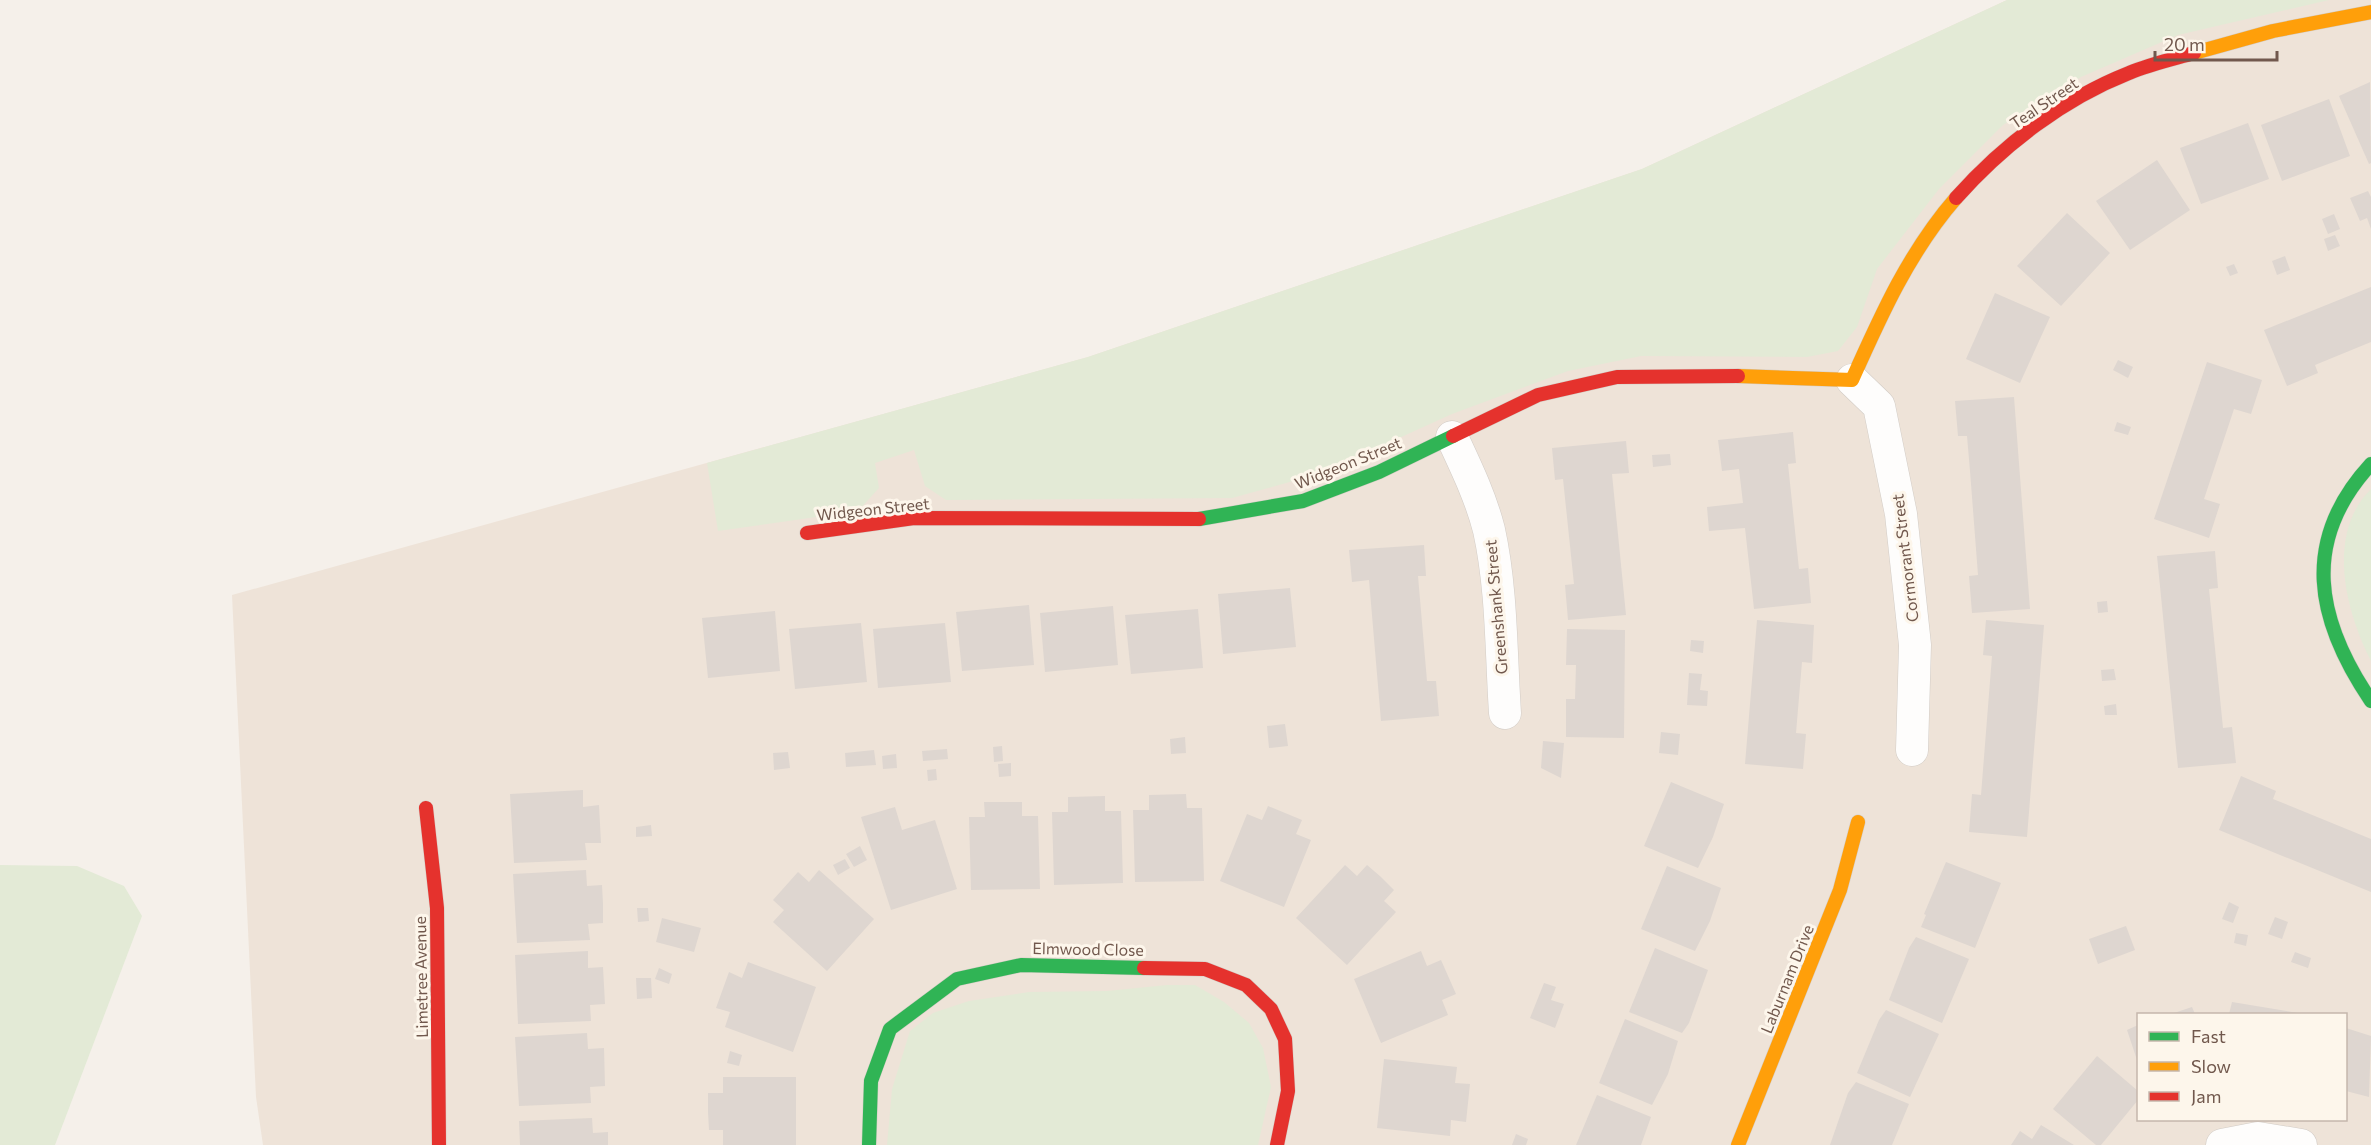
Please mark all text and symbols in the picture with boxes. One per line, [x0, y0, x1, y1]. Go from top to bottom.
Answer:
scale bar [2155, 24, 2276, 62]
text: 20 m [2164, 33, 2205, 55]
street label: Teal Street [2006, 73, 2082, 132]
street label: Widgeon Street [1292, 432, 1404, 493]
street label: Cormorant Street [1887, 492, 1922, 623]
street label: Widgeon Street [815, 493, 931, 524]
street label: Greenshank Street [1480, 539, 1511, 675]
street label: Limetree Avenue [410, 916, 431, 1038]
street label: Laburnam Drive [1756, 922, 1817, 1036]
street label: Elmwood Close [1032, 938, 1144, 959]
legend [2137, 1013, 2347, 1121]
text: Fast [2191, 1025, 2226, 1047]
text: Slow [2191, 1055, 2231, 1077]
text: Jam [2191, 1085, 2221, 1107]

